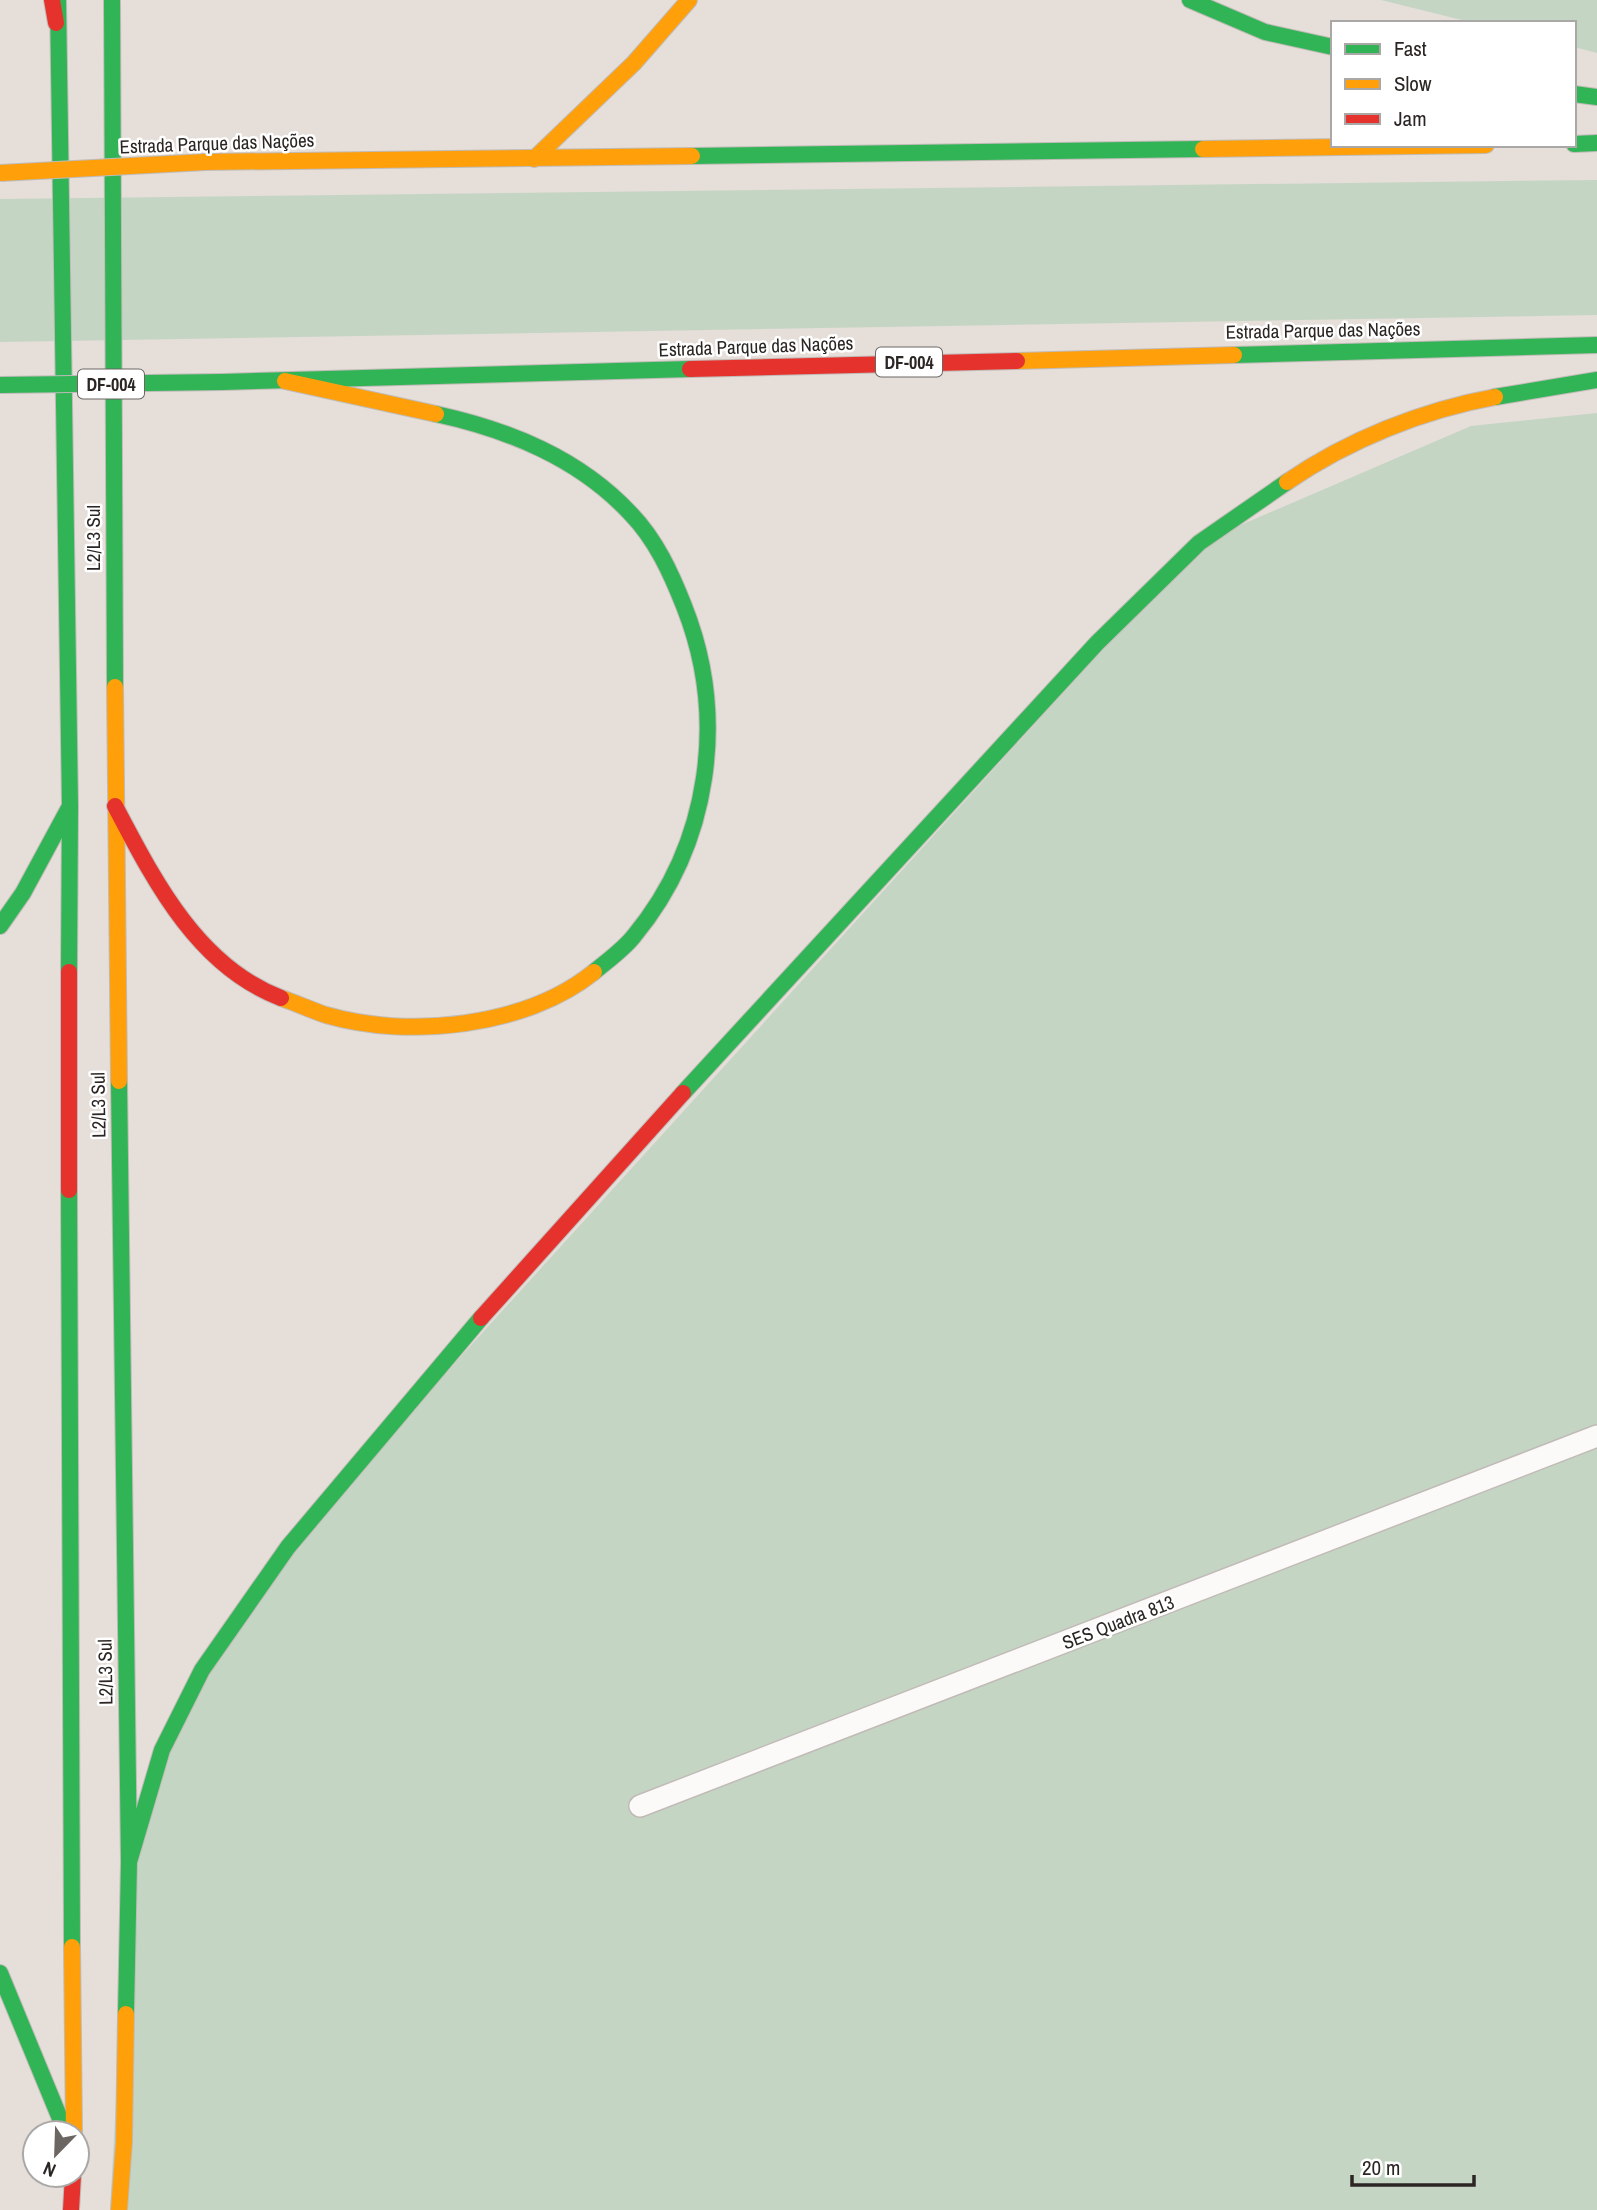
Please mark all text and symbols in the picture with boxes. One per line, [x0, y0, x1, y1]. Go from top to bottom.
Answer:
legend [1331, 21, 1576, 147]
text: Fast [1394, 34, 1427, 63]
text: Slow [1394, 69, 1432, 98]
text: Jam [1394, 104, 1427, 133]
street label: Estrada Parque das Nações [119, 127, 315, 159]
street label: Estrada Parque das Nações [1225, 315, 1421, 345]
street label: Estrada Parque das Nações [658, 330, 854, 362]
road number: DF-004 [876, 348, 942, 376]
road number: DF-004 [78, 370, 144, 398]
street label: L2/L3 Sul [80, 505, 106, 571]
street label: L2/L3 Sul [84, 1072, 112, 1138]
street label: SES Quadra 813 [1058, 1589, 1178, 1655]
street label: L2/L3 Sul [91, 1639, 119, 1705]
north arrow [21, 2119, 91, 2189]
scale bar [1352, 2144, 1474, 2188]
text: 20 m [1362, 2153, 1400, 2182]
text: N [39, 2155, 60, 2184]

